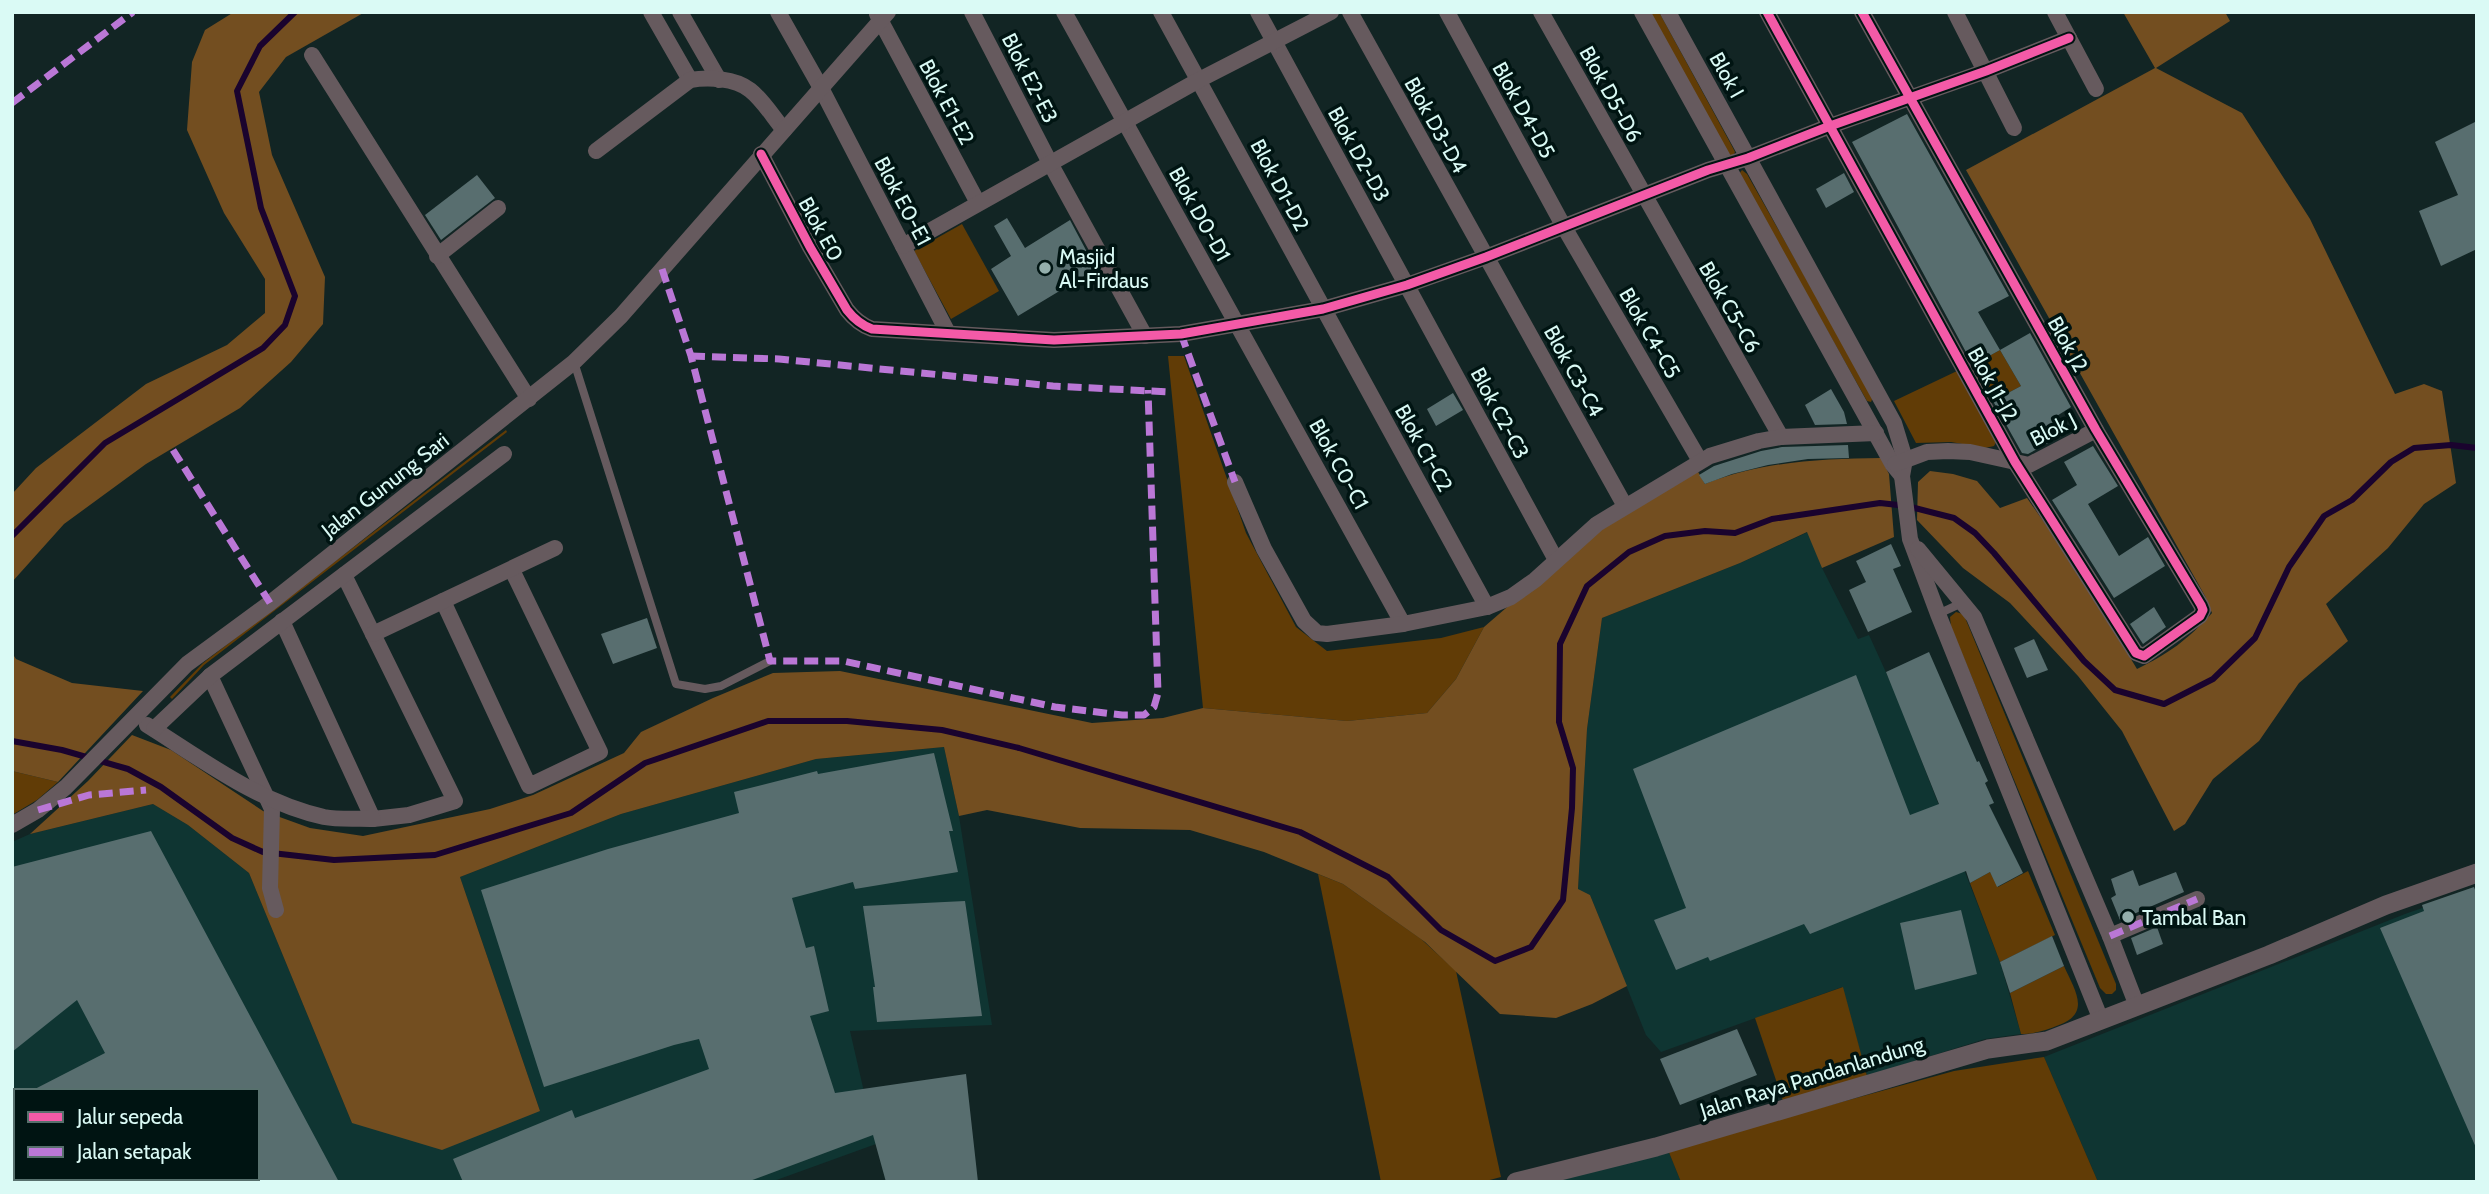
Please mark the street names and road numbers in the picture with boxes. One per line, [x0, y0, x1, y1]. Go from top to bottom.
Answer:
street label: Blok E2-E3 [997, 29, 1063, 127]
street label: Blok D5-D6 [1574, 42, 1648, 146]
street label: Blok I [1704, 48, 1750, 102]
street label: Blok E1-E2 [914, 55, 980, 149]
street label: Blok D4-D5 [1487, 58, 1561, 162]
street label: Blok D3-D4 [1399, 73, 1473, 177]
street label: Blok D2-D3 [1323, 102, 1395, 206]
street label: Blok D1-D2 [1245, 135, 1315, 235]
street label: Blok E0-E1 [869, 152, 937, 250]
street label: Blok D0-D1 [1164, 163, 1236, 265]
street label: Blok E0 [793, 193, 849, 265]
street label: Blok C5-C6 [1694, 257, 1766, 357]
street label: Blok C4-C5 [1614, 283, 1686, 383]
street label: Blok J2 [2043, 312, 2093, 376]
street label: Blok C3-C4 [1539, 321, 1609, 421]
street label: Blok J1-J2 [1963, 343, 2023, 425]
street label: Blok C2-C3 [1466, 363, 1534, 463]
street label: Blok C1-C2 [1390, 400, 1458, 496]
street label: Blok J [2026, 407, 2080, 451]
street label: Blok C0-C1 [1304, 415, 1374, 513]
street label: Jalan Gunung Sari [316, 427, 454, 543]
street label: Jalan Raya Pandanlandung [1696, 1031, 1928, 1123]

